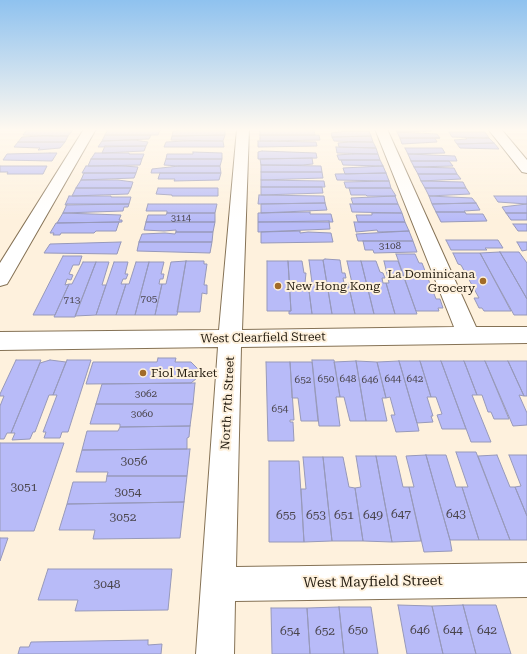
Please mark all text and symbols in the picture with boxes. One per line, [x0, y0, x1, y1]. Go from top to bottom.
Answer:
house number: 3114 [171, 213, 191, 223]
house number: 3108 [379, 240, 401, 252]
place label: La Dominicana Grocery [387, 267, 475, 295]
marker: La Dominicana Grocery [478, 276, 488, 286]
place label: New Hong Kong [286, 279, 380, 293]
marker: New Hong Kong [273, 281, 283, 291]
house number: 705 [141, 293, 157, 305]
house number: 713 [64, 294, 80, 306]
street label: West Clearfield Street [200, 330, 326, 346]
street label: North 7th Street [218, 356, 238, 450]
place label: Fiol Market [151, 366, 217, 380]
marker: Fiol Market [138, 368, 148, 378]
house number: 650 [318, 373, 334, 385]
house number: 648 [340, 373, 356, 385]
house number: 644 [385, 373, 401, 385]
house number: 642 [407, 373, 423, 385]
house number: 652 [295, 374, 311, 386]
house number: 646 [362, 374, 378, 386]
house number: 3062 [135, 388, 157, 400]
house number: 654 [272, 403, 288, 415]
house number: 3060 [131, 408, 153, 420]
house number: 3056 [121, 454, 147, 468]
house number: 3051 [11, 480, 37, 494]
house number: 3054 [115, 485, 141, 499]
house number: 647 [391, 507, 411, 521]
house number: 643 [446, 507, 466, 521]
house number: 655 [276, 508, 296, 522]
house number: 653 [306, 508, 326, 522]
house number: 651 [334, 508, 354, 522]
house number: 649 [363, 508, 383, 522]
house number: 3052 [110, 510, 136, 524]
street label: West Mayfield Street [303, 572, 443, 592]
house number: 3048 [94, 577, 120, 591]
house number: 650 [348, 623, 368, 637]
house number: 646 [410, 623, 430, 637]
house number: 644 [443, 623, 463, 637]
house number: 642 [477, 623, 497, 637]
house number: 654 [280, 624, 300, 638]
house number: 652 [315, 624, 335, 638]

